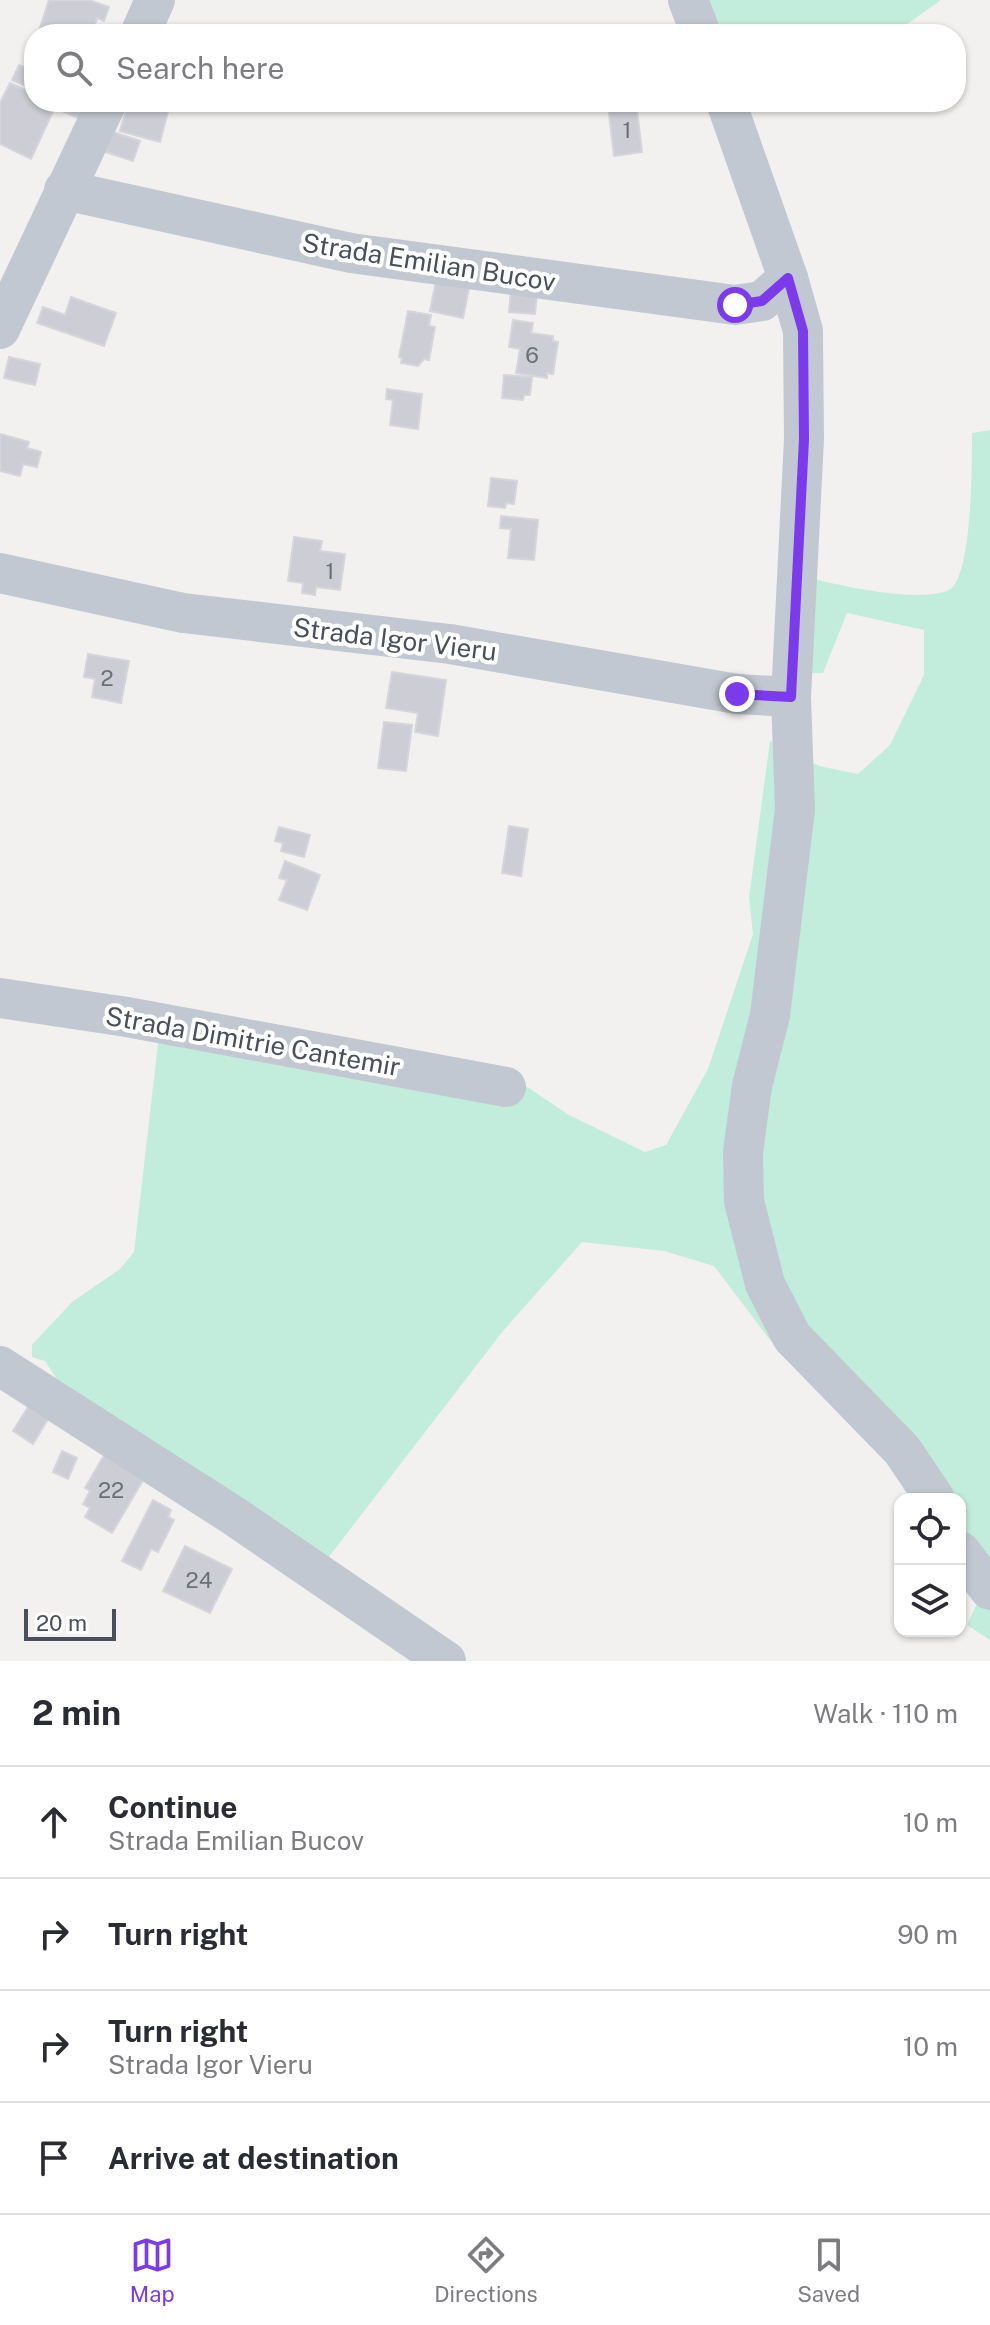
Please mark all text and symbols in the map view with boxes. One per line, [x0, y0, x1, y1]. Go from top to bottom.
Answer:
search box [24, 24, 966, 112]
icon: search [52, 46, 96, 90]
text: Search here [116, 50, 284, 86]
house number: 1 [623, 117, 631, 143]
street label: Strada Emilian Bucov [300, 227, 558, 297]
route start [717, 287, 753, 323]
house number: 6 [525, 342, 539, 368]
house number: 1 [326, 558, 334, 584]
street label: Strada Igor Vieru [292, 611, 498, 667]
house number: 2 [100, 665, 114, 691]
route end [719, 676, 755, 712]
street label: Strada Dimitrie Cantemir [103, 1000, 403, 1082]
house number: 22 [98, 1477, 124, 1503]
map controls [894, 1493, 966, 1637]
button: locate [894, 1493, 966, 1565]
button: layers [894, 1565, 966, 1637]
house number: 24 [186, 1567, 213, 1593]
scale bar [24, 1605, 116, 1641]
text: 20 m [36, 1610, 87, 1636]
text: 2 min [32, 1693, 121, 1733]
text: Walk · 110 m [813, 1698, 958, 1729]
text: Continue [108, 1789, 238, 1825]
icon: ahead [32, 1800, 76, 1844]
text: 10 m [903, 1807, 958, 1838]
text: Strada Emilian Bucov [108, 1825, 364, 1856]
icon: right [32, 1912, 76, 1956]
text: Turn right [108, 1916, 248, 1952]
text: 90 m [897, 1919, 958, 1950]
text: Turn right [108, 2013, 248, 2049]
icon: right [32, 2024, 76, 2068]
text: 10 m [903, 2031, 958, 2062]
text: Strada Igor Vieru [108, 2049, 313, 2080]
icon: arrive [32, 2136, 76, 2180]
text: Arrive at destination [108, 2140, 399, 2176]
tab: Map [130, 2233, 175, 2307]
tab: Directions [434, 2233, 538, 2307]
tab: Saved [797, 2233, 860, 2307]

